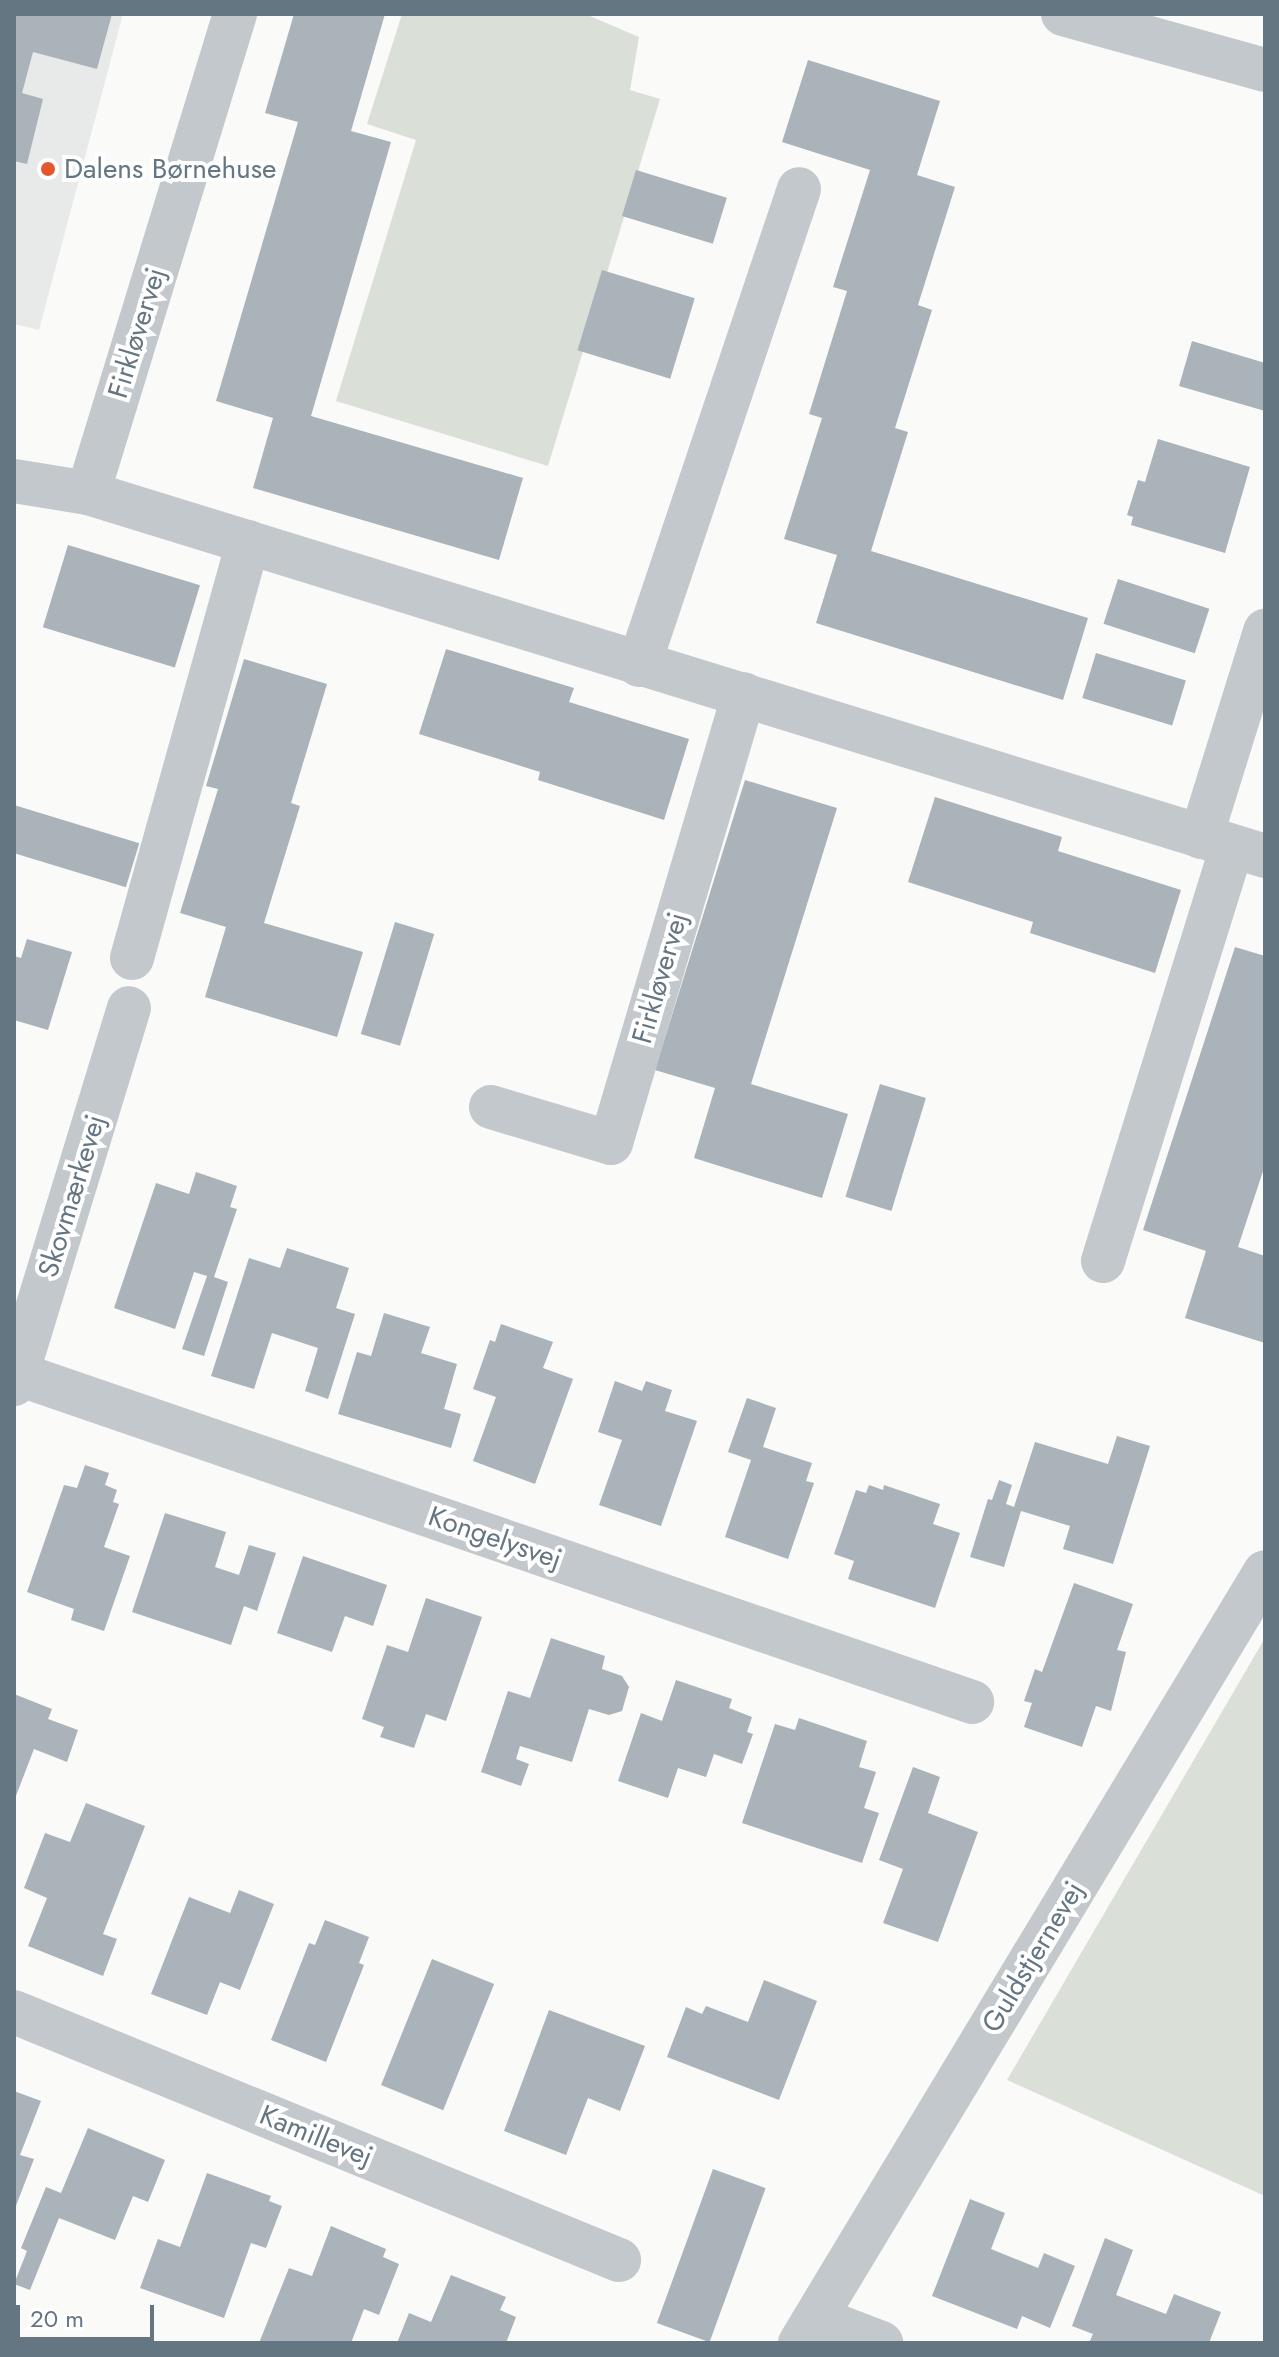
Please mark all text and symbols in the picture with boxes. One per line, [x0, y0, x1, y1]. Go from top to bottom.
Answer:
place label: Dalens Børnehuse [64, 152, 276, 186]
marker: Dalens Børnehuse [39, 160, 57, 178]
street label: Firkløvervej [101, 264, 173, 402]
street label: Firkløvervej [625, 909, 695, 1047]
street label: Skovmærkevej [31, 1111, 113, 1281]
street label: Kongelysvej [424, 1500, 566, 1576]
street label: Guldstjernevej [975, 1876, 1091, 2038]
street label: Kamillevej [255, 2098, 377, 2174]
scale bar [20, 2289, 158, 2339]
text: 20 m [30, 2301, 84, 2336]

